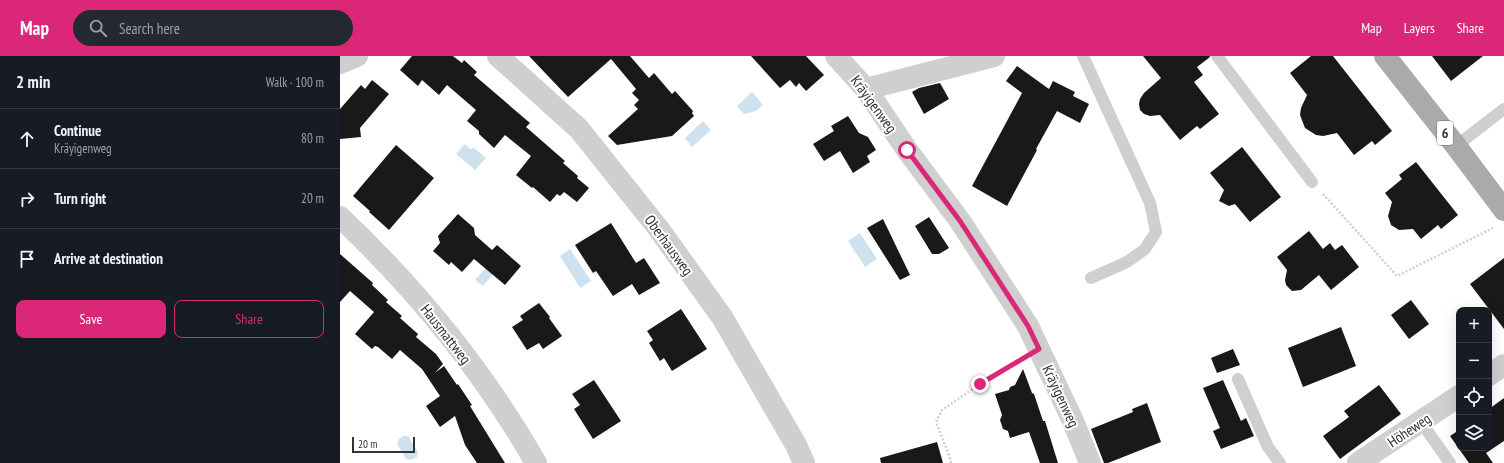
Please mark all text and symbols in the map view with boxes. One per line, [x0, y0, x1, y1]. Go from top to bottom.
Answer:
search box [73, 10, 353, 46]
text: Map [20, 16, 49, 40]
icon: search [87, 17, 109, 39]
text: Search here [119, 19, 180, 38]
text: Map [1361, 19, 1382, 37]
text: Layers [1404, 19, 1435, 37]
text: Share [1457, 19, 1484, 37]
text: 2 min [16, 71, 50, 93]
street label: Kräyigenweg [847, 71, 901, 137]
text: Walk · 100 m [266, 74, 324, 91]
text: Continue [54, 121, 101, 140]
road number: 6 [1437, 121, 1453, 145]
icon: ahead [16, 128, 38, 150]
text: 80 m [301, 130, 324, 147]
text: Kräyigenweg [54, 140, 112, 157]
route start [898, 141, 916, 159]
icon: right [16, 188, 38, 210]
text: Turn right [54, 189, 106, 208]
text: 20 m [301, 190, 324, 207]
street label: Oberhausweg [641, 211, 697, 279]
icon: arrive [16, 248, 38, 270]
text: Arrive at destination [54, 249, 163, 268]
button: Save [16, 300, 166, 338]
button: Share [174, 300, 324, 338]
street label: Hausmattweg [417, 300, 475, 368]
map controls [1456, 307, 1492, 451]
button: + [1456, 307, 1492, 343]
button: − [1456, 343, 1492, 379]
street label: Kräyigenweg [1038, 362, 1084, 430]
route end [971, 375, 989, 393]
button: locate [1456, 379, 1492, 415]
street label: Höheweg [1384, 409, 1434, 451]
button: layers [1456, 415, 1492, 451]
scale bar [352, 435, 415, 454]
text: 20 m [358, 437, 377, 451]

